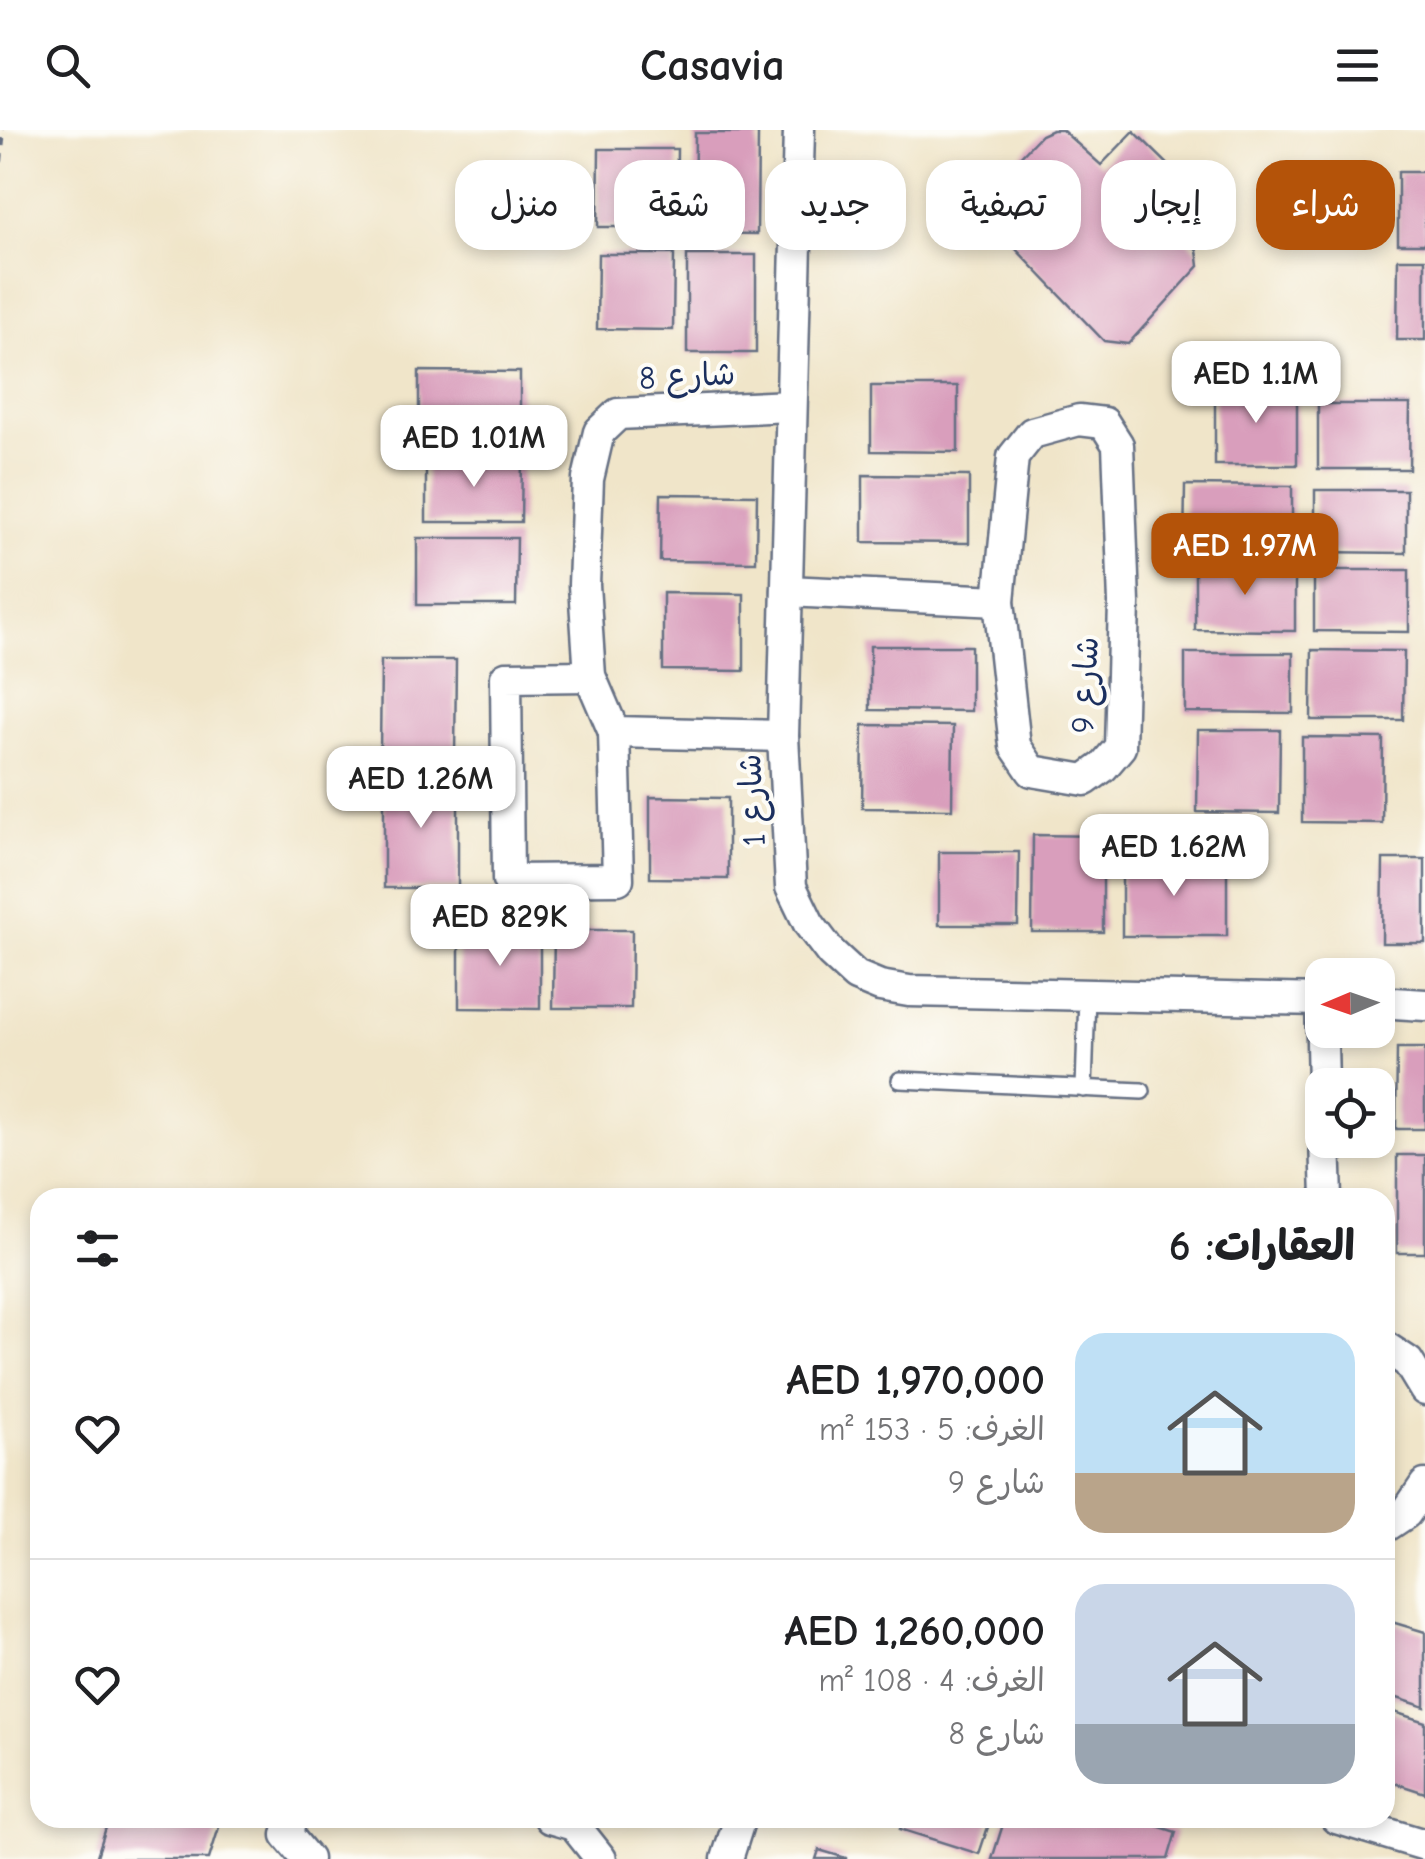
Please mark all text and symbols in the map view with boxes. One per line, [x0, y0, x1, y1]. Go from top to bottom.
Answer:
icon: search [40, 38, 95, 93]
icon: menu [1330, 38, 1385, 93]
text: Casavia [640, 39, 785, 91]
chip: منزل [455, 160, 594, 250]
chip: شقة [614, 160, 745, 250]
chip: جديد [765, 160, 906, 250]
chip: تصفية [926, 160, 1081, 250]
chip: إيجار [1101, 160, 1236, 250]
chip: شراء [1256, 160, 1395, 250]
pin: AED 1.1M [1153, 341, 1359, 426]
street label: شارع 8 [638, 355, 736, 401]
text: AED 1.1M [1194, 355, 1318, 392]
pin: AED 1.01M [360, 405, 588, 490]
text: AED 1.01M [402, 419, 546, 456]
pin: AED 1.97M [1131, 513, 1359, 598]
text: AED 1.97M [1173, 527, 1317, 564]
street label: شارع 9 [1064, 636, 1110, 735]
pin: AED 1.26M [307, 746, 535, 831]
street label: شارع 1 [731, 753, 777, 847]
text: AED 1.26M [349, 760, 493, 797]
pin: AED 1.62M [1060, 814, 1288, 899]
text: AED 1.62M [1102, 828, 1246, 865]
pin: AED 829K [397, 884, 603, 969]
text: AED 829K [432, 898, 568, 935]
north arrow [1305, 958, 1395, 1048]
map controls [1305, 958, 1395, 1158]
button: locate [1305, 1068, 1395, 1158]
icon: filters [70, 1221, 125, 1276]
text: العقارات: 6 [1169, 1222, 1355, 1271]
text: AED 1,970,000 [786, 1356, 1045, 1405]
icon: home [1155, 1373, 1275, 1493]
icon: heart [70, 1406, 125, 1461]
text: الغرف: 5 · 153 m² [819, 1411, 1045, 1448]
text: شارع 9 [948, 1464, 1045, 1501]
text: AED 1,260,000 [784, 1607, 1045, 1656]
icon: home [1155, 1624, 1275, 1744]
icon: heart [70, 1657, 125, 1712]
text: الغرف: 4 · 108 m² [818, 1662, 1045, 1699]
text: شارع 8 [949, 1715, 1045, 1752]

